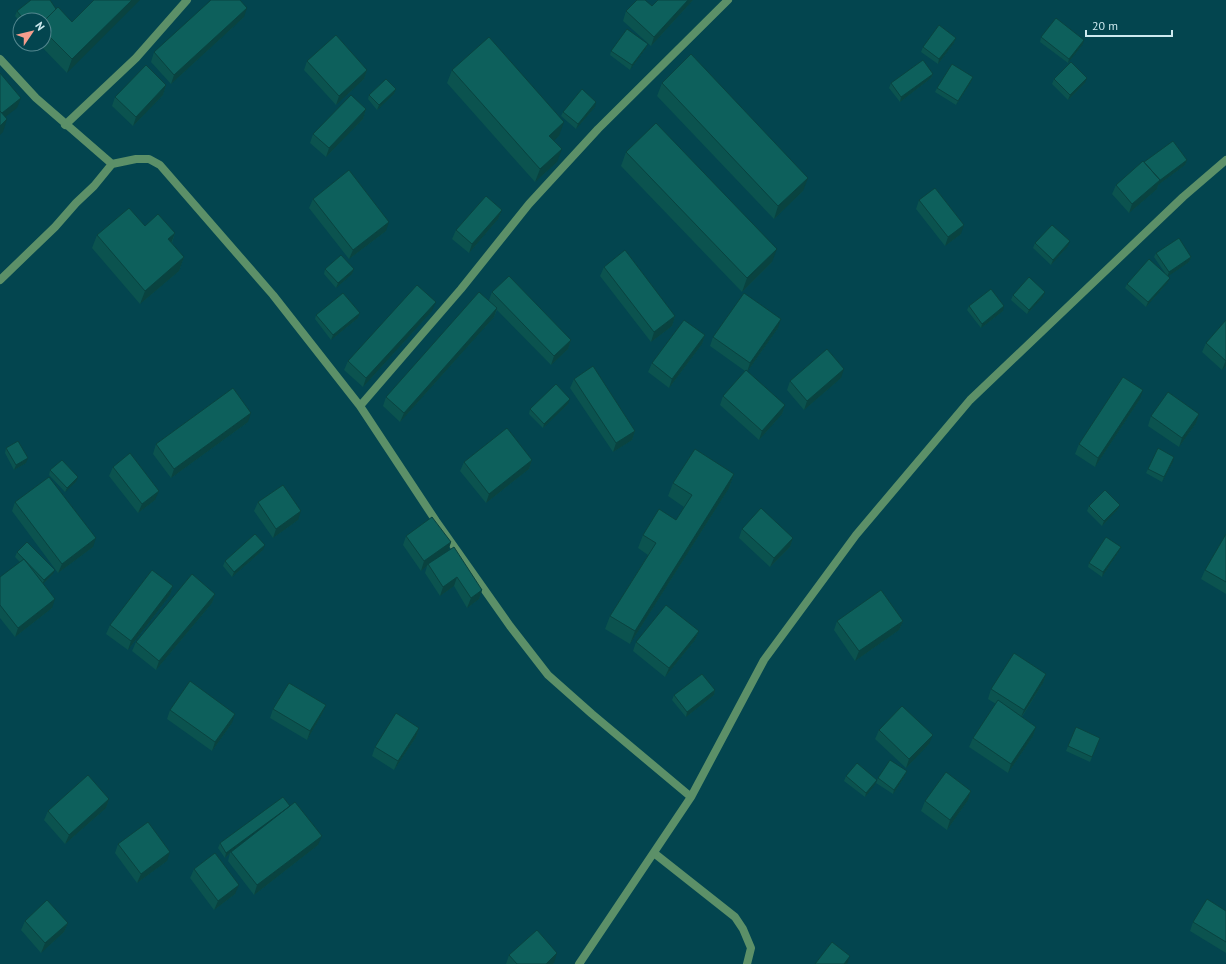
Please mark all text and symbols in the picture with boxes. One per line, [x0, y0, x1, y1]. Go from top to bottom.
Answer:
north arrow [12, 12, 52, 52]
scale bar [1086, 12, 1172, 38]
text: 20 m [1092, 18, 1118, 33]
text: N [32, 19, 48, 33]

